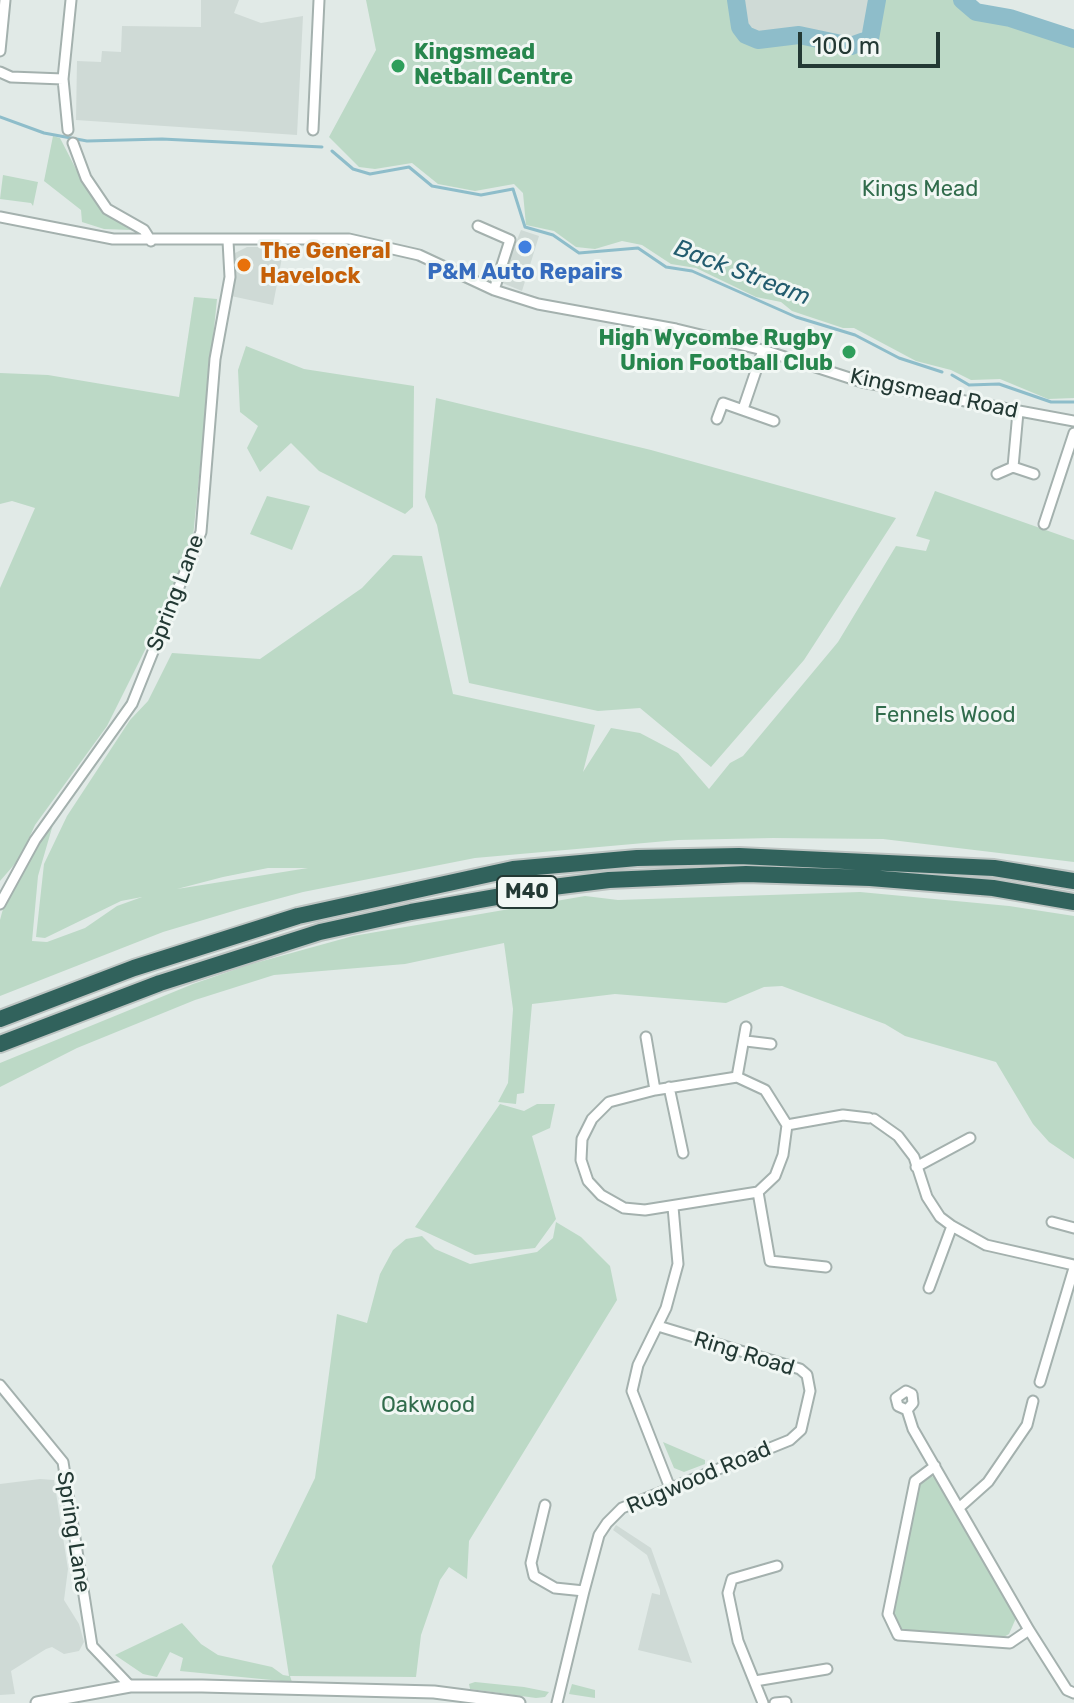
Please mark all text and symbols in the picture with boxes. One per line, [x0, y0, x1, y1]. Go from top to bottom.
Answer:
scale bar [802, 16, 944, 66]
text: 100 m [812, 32, 880, 60]
place label: Kingsmead Netball Centre [414, 40, 573, 92]
marker: Kingsmead Netball Centre [389, 57, 407, 75]
park label: Kings Mead [862, 177, 978, 203]
water label: Back Stream [670, 234, 814, 312]
marker: P&M Auto Repairs [516, 238, 534, 256]
place label: The General Havelock [260, 239, 391, 290]
marker: The General Havelock [235, 256, 253, 274]
place label: P&M Auto Repairs [427, 260, 623, 286]
place label: High Wycombe Rugby Union Football Club [598, 326, 833, 378]
marker: High Wycombe Rugby Union Football Club [840, 343, 858, 361]
street label: Kingsmead Road [848, 363, 1020, 425]
street label: Spring Lane [142, 531, 210, 655]
park label: Fennels Wood [874, 703, 1016, 729]
road number: M40 [497, 876, 557, 908]
street label: Ring Road [691, 1326, 797, 1382]
park label: Oakwood [381, 1393, 475, 1419]
street label: Rugwood Road [623, 1436, 775, 1520]
street label: Spring Lane [50, 1469, 96, 1595]

